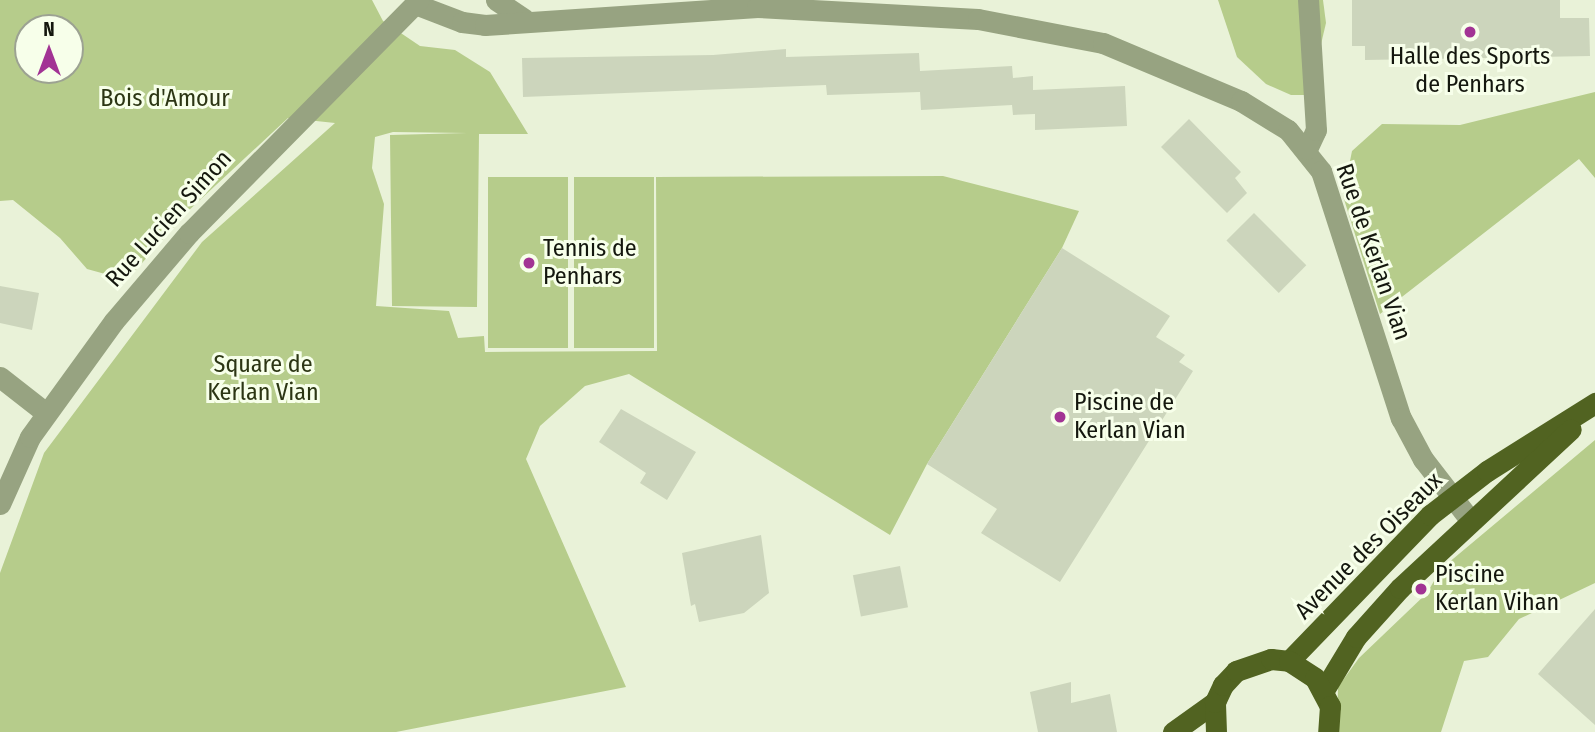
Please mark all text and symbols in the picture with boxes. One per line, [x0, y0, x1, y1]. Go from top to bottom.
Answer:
north arrow [14, 14, 84, 84]
text: N [43, 18, 55, 41]
marker: Halle des Sports de Penhars [1462, 24, 1478, 40]
place label: Halle des Sports de Penhars [1390, 43, 1550, 99]
park label: Bois d'Amour [100, 85, 230, 113]
street label: Rue Lucien Simon [100, 145, 238, 293]
street label: Rue de Kerlan Vian [1329, 160, 1417, 344]
place label: Tennis de Penhars [543, 235, 637, 291]
marker: Tennis de Penhars [521, 255, 537, 271]
park label: Square de Kerlan Vian [207, 351, 319, 407]
place label: Piscine de Kerlan Vian [1074, 389, 1186, 445]
marker: Piscine de Kerlan Vian [1052, 409, 1068, 425]
street label: Avenue des Oiseaux [1289, 466, 1449, 626]
place label: Piscine Kerlan Vihan [1435, 561, 1559, 617]
marker: Piscine Kerlan Vihan [1413, 581, 1429, 597]

